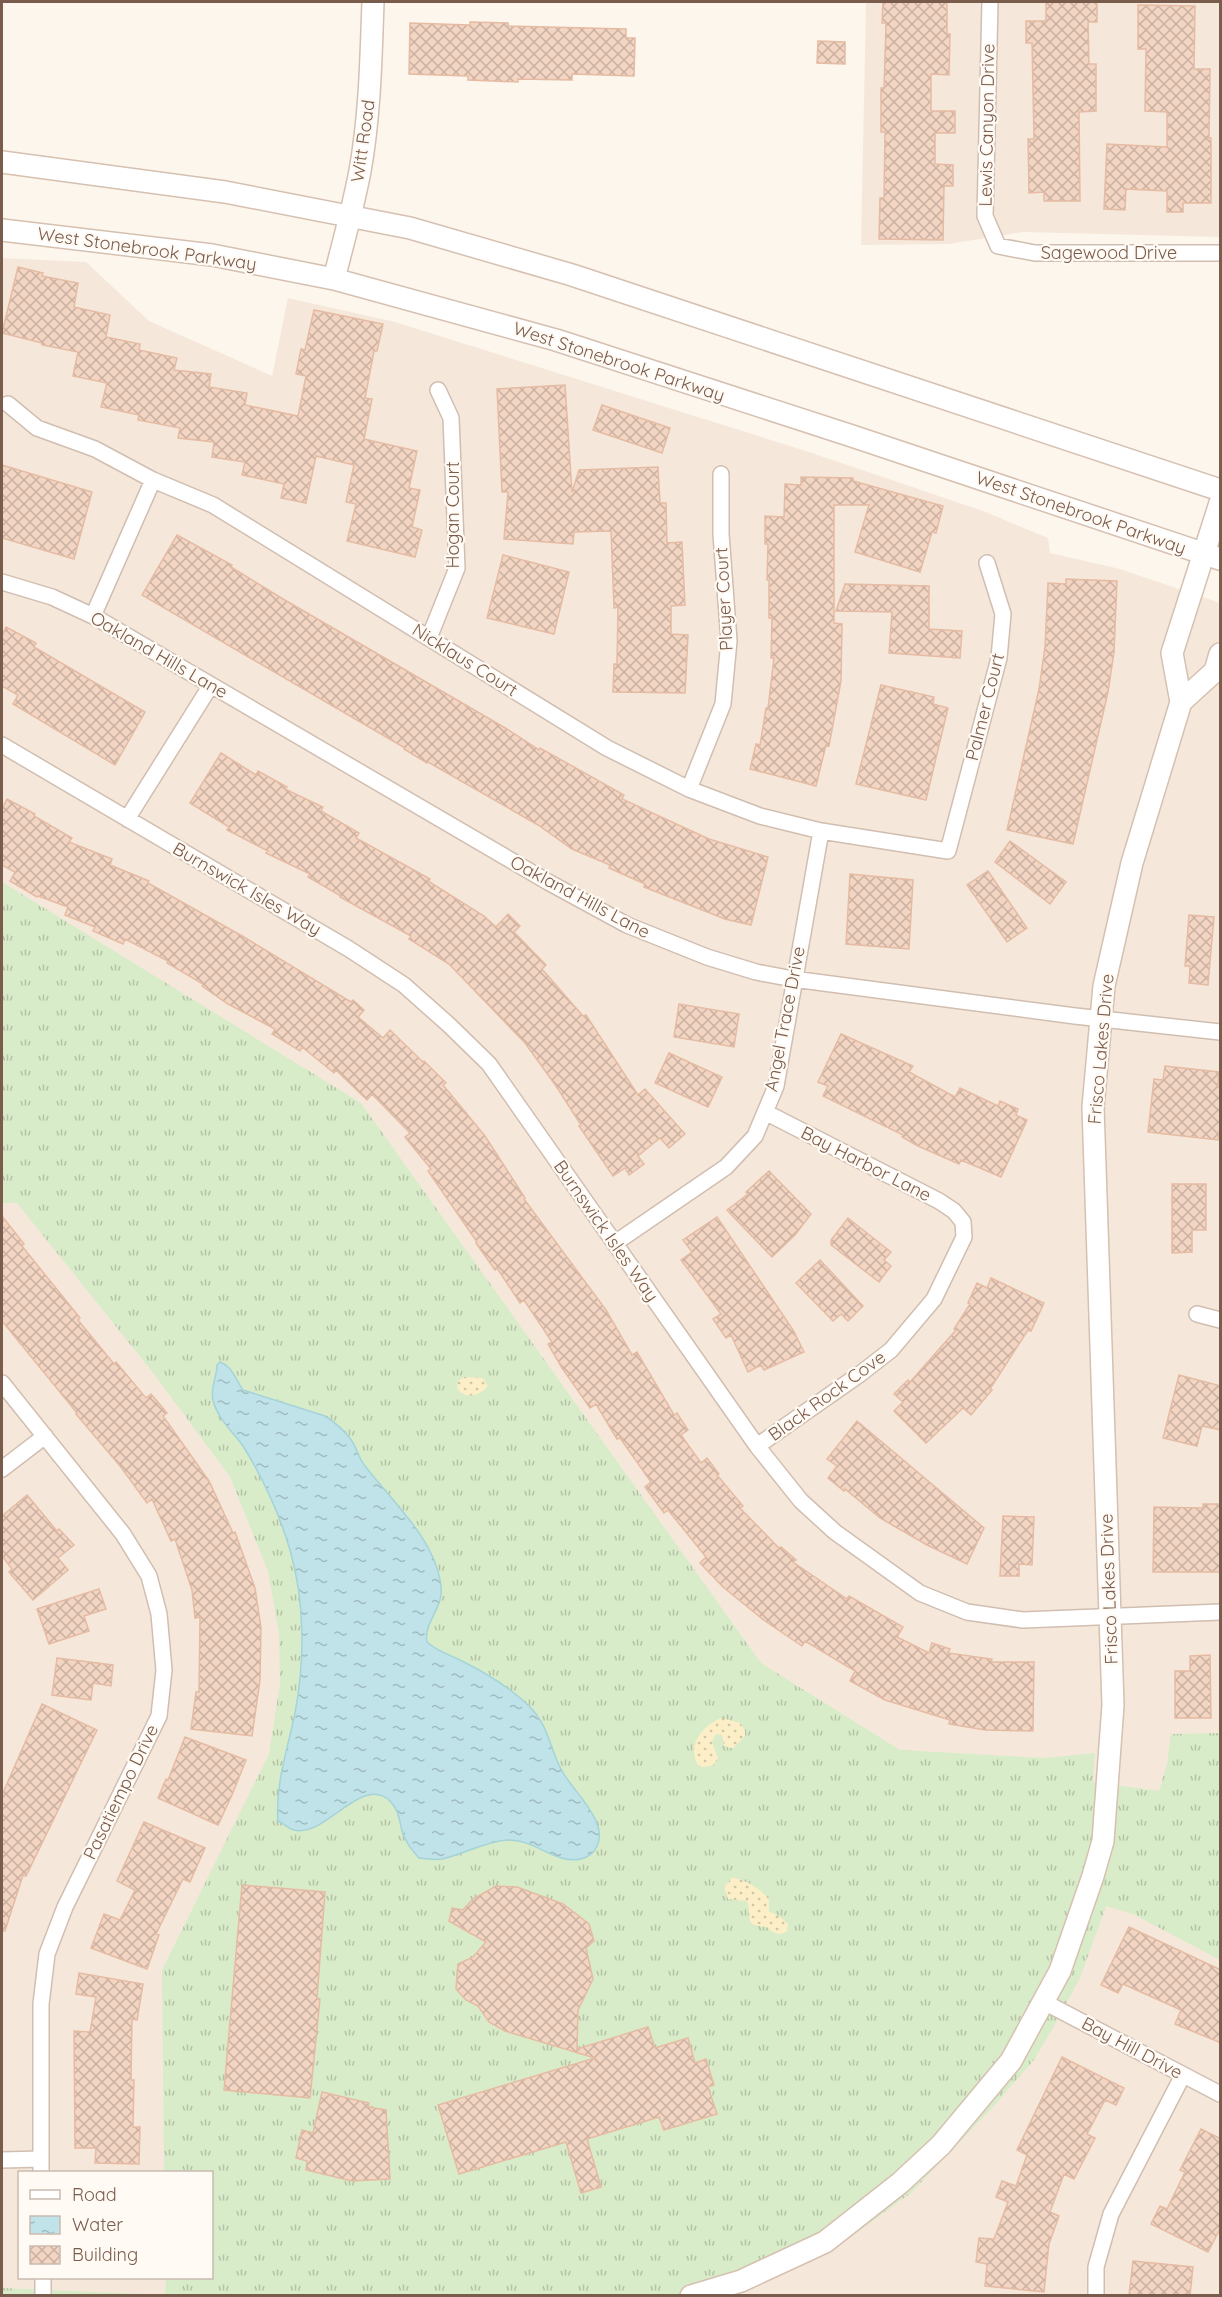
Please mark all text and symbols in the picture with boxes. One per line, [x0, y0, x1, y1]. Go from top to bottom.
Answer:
street label: Lewis Canyon Drive [974, 43, 999, 207]
street label: Witt Road [345, 98, 380, 184]
street label: West Stonebrook Parkway [36, 222, 258, 275]
street label: Sagewood Drive [1041, 241, 1177, 264]
street label: West Stonebrook Parkway [511, 316, 728, 407]
street label: Hogan Court [441, 461, 464, 569]
street label: West Stonebrook Parkway [973, 466, 1189, 559]
street label: Player Court [709, 547, 738, 651]
street label: Oakland Hills Lane [86, 606, 232, 703]
street label: Nicklaus Court [408, 618, 522, 701]
street label: Palmer Court [960, 651, 1009, 763]
street label: Burnswick Isles Way [169, 837, 326, 940]
street label: Oakland Hills Lane [506, 850, 654, 943]
street label: Angel Trace Drive [759, 944, 810, 1093]
street label: Frisco Lakes Drive [1082, 973, 1119, 1125]
street label: Bay Harbor Lane [797, 1121, 935, 1206]
street label: Burnswick Isles Way [549, 1155, 664, 1306]
street label: Black Rock Cove [764, 1345, 890, 1446]
street label: Frisco Lakes Drive [1094, 1513, 1123, 1665]
street label: Pasatiempo Drive [78, 1720, 163, 1863]
street label: Bay Hill Drive [1078, 2011, 1187, 2084]
legend [18, 2171, 213, 2279]
text: Road [72, 2183, 117, 2206]
text: Water [72, 2213, 123, 2236]
text: Building [72, 2243, 138, 2266]

